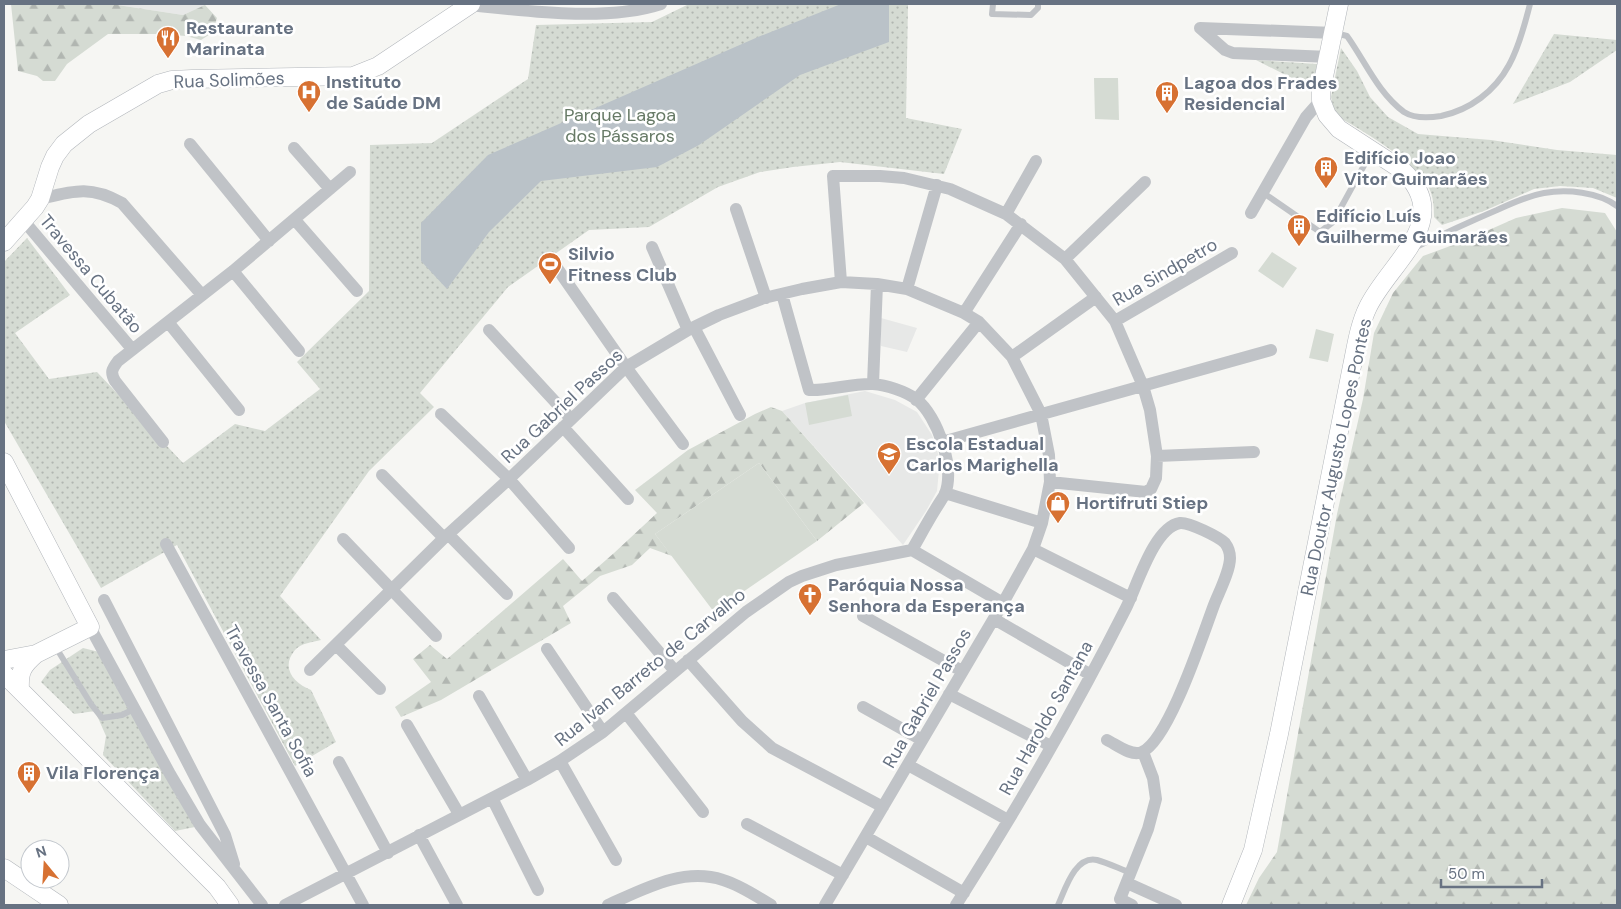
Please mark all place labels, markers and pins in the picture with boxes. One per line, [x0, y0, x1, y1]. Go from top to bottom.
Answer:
place label: Restaurante Marinata [186, 16, 294, 61]
restaurant icon: Restaurante Marinata [155, 25, 181, 59]
place label: Instituto de Saúde DM [326, 70, 441, 115]
place label: Lagoa dos Frades Residencial [1184, 71, 1337, 116]
hospital icon: Instituto de Saúde DM [296, 79, 322, 113]
building icon: Lagoa dos Frades Residencial [1154, 80, 1180, 114]
place label: Edifício Joao Vitor Guimarães [1344, 146, 1488, 191]
building icon: Edifício Joao Vitor Guimarães [1313, 155, 1339, 189]
place label: Edifício Luís Guilherme Guimarães [1316, 204, 1508, 249]
building icon: Edifício Luís Guilherme Guimarães [1286, 213, 1312, 247]
place label: Silvio Fitness Club [568, 242, 677, 287]
sports icon: Silvio Fitness Club [537, 251, 563, 285]
place label: Escola Estadual Carlos Marighella [906, 432, 1058, 477]
school or university icon: Escola Estadual Carlos Marighella [876, 441, 902, 475]
shop icon: Hortifruti Stiep [1045, 490, 1071, 524]
place label: Hortifruti Stiep [1076, 491, 1208, 515]
place label: Paróquia Nossa Senhora da Esperança [828, 573, 1025, 618]
church icon: Paróquia Nossa Senhora da Esperança [797, 582, 823, 616]
building icon: Vila Florença [16, 760, 42, 794]
place label: Vila Florença [46, 761, 160, 785]

